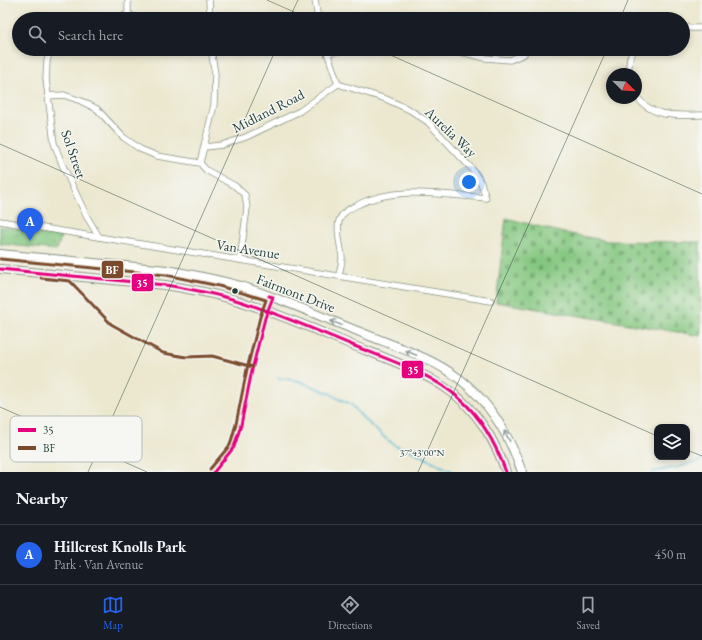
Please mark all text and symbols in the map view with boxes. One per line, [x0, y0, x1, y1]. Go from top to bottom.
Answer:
search box [12, 12, 690, 56]
icon: search [26, 23, 48, 45]
text: Search here [58, 25, 123, 44]
north arrow [606, 68, 642, 104]
street label: Midland Road [229, 85, 308, 137]
street label: Aurelia Way [421, 102, 481, 162]
street label: Sol Street [57, 127, 91, 181]
your location [459, 172, 479, 192]
pin: A [17, 208, 43, 241]
street label: Van Avenue [215, 235, 282, 263]
line badge: BF [101, 260, 124, 279]
text: BF [106, 263, 118, 277]
street label: Fairmont Drive [254, 270, 338, 316]
line badge: 35 [131, 273, 154, 292]
text: 35 [136, 276, 148, 290]
unlabelled marker [230, 286, 240, 296]
one-way arrow [331, 318, 343, 326]
one-way arrow [405, 349, 417, 356]
line badge: 35 [401, 360, 424, 379]
text: 35 [407, 363, 419, 377]
legend [10, 416, 142, 462]
text: 35 [43, 423, 54, 437]
map controls [654, 424, 690, 460]
button: layers [654, 424, 690, 460]
one-way arrow [502, 430, 510, 442]
text: BF [43, 441, 55, 455]
text: 37°43'00"N [400, 446, 445, 459]
text: Nearby [16, 487, 68, 509]
text: Hillcrest Knolls Park [54, 537, 186, 556]
text: A [24, 546, 34, 563]
text: 450 m [655, 546, 686, 563]
text: Park · Van Avenue [54, 556, 143, 573]
tab: Map [102, 594, 124, 632]
tab: Directions [328, 594, 372, 632]
tab: Saved [576, 594, 600, 632]

